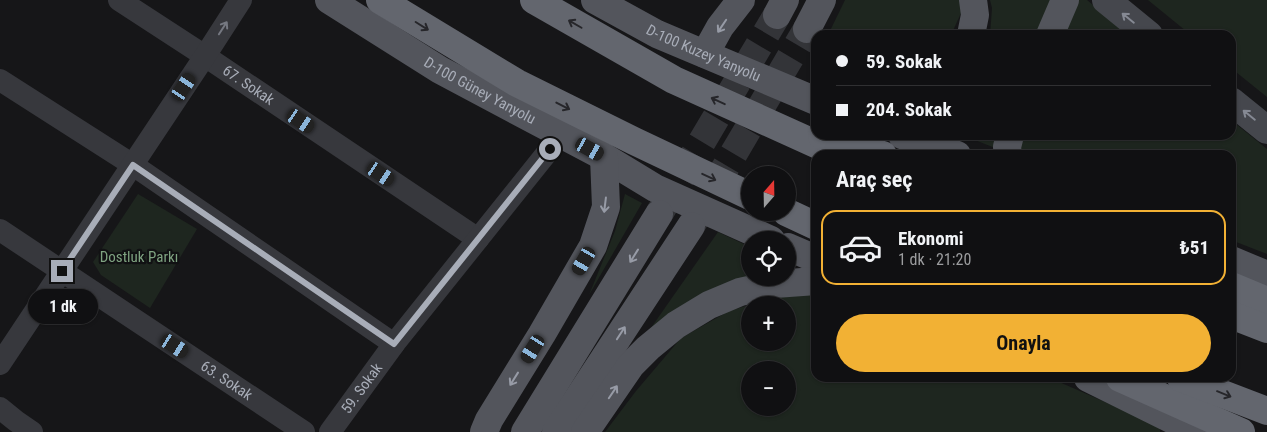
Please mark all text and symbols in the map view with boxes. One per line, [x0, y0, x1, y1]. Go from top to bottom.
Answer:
one-way arrow [1121, 12, 1134, 23]
one-way arrow [569, 18, 583, 28]
one-way arrow [716, 19, 727, 33]
one-way arrow [218, 21, 229, 35]
one-way arrow [414, 21, 428, 31]
street label: D-100 Kuzey Yanyolu [643, 21, 763, 86]
text: 59. Sokak [866, 50, 942, 73]
street label: D-100 Güney Yanyolu [421, 53, 539, 128]
street label: 67. Sokak [219, 61, 278, 109]
car [169, 70, 198, 104]
one-way arrow [711, 95, 726, 105]
text: 204. Sokak [866, 98, 952, 121]
one-way arrow [555, 101, 570, 111]
car [284, 106, 317, 136]
one-way arrow [1243, 110, 1256, 121]
car [573, 135, 606, 163]
route start [539, 138, 561, 160]
car [364, 159, 397, 189]
north arrow [741, 166, 796, 221]
map controls [741, 166, 796, 416]
text: Araç seç [836, 167, 912, 192]
one-way arrow [701, 173, 716, 182]
one-way arrow [600, 197, 610, 213]
icon: car [838, 225, 883, 270]
text: Ekonomi [898, 227, 964, 250]
button: locate [741, 231, 796, 286]
text: ₺51 [1180, 236, 1209, 259]
car [570, 244, 597, 278]
park label: Dostluk Parkı [100, 248, 178, 266]
one-way arrow [628, 249, 639, 263]
text: 1 dk · 21:20 [898, 250, 971, 269]
route end [51, 260, 73, 282]
callout: 1 dk [27, 288, 97, 324]
button: + [741, 296, 796, 351]
text: 1 dk [49, 297, 77, 316]
button: Onayla [836, 314, 1211, 372]
one-way arrow [616, 326, 626, 340]
car [158, 332, 191, 360]
car [518, 332, 547, 366]
street label: 63. Sokak [197, 357, 256, 404]
street label: 59. Sokak [337, 359, 386, 417]
button: − [741, 361, 796, 416]
one-way arrow [509, 372, 519, 386]
one-way arrow [608, 385, 618, 399]
one-way arrow [1216, 390, 1231, 400]

